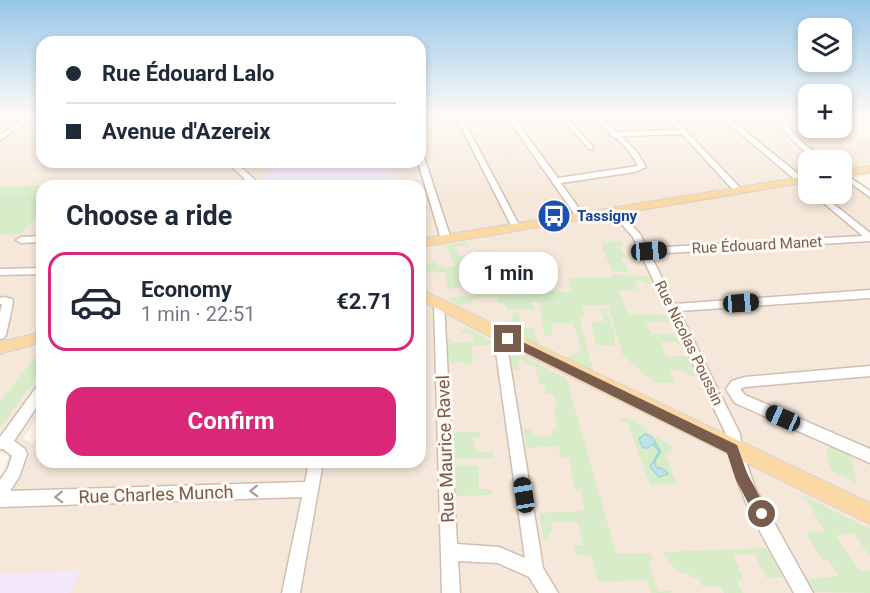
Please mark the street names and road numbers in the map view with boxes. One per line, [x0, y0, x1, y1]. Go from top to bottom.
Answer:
street label: Rue Édouard Manet [691, 233, 823, 257]
street label: Rue Nicolas Poussin [651, 278, 727, 408]
street label: Rue Maurice Ravel [432, 375, 458, 523]
street label: Rue Charles Munch [78, 481, 234, 507]

